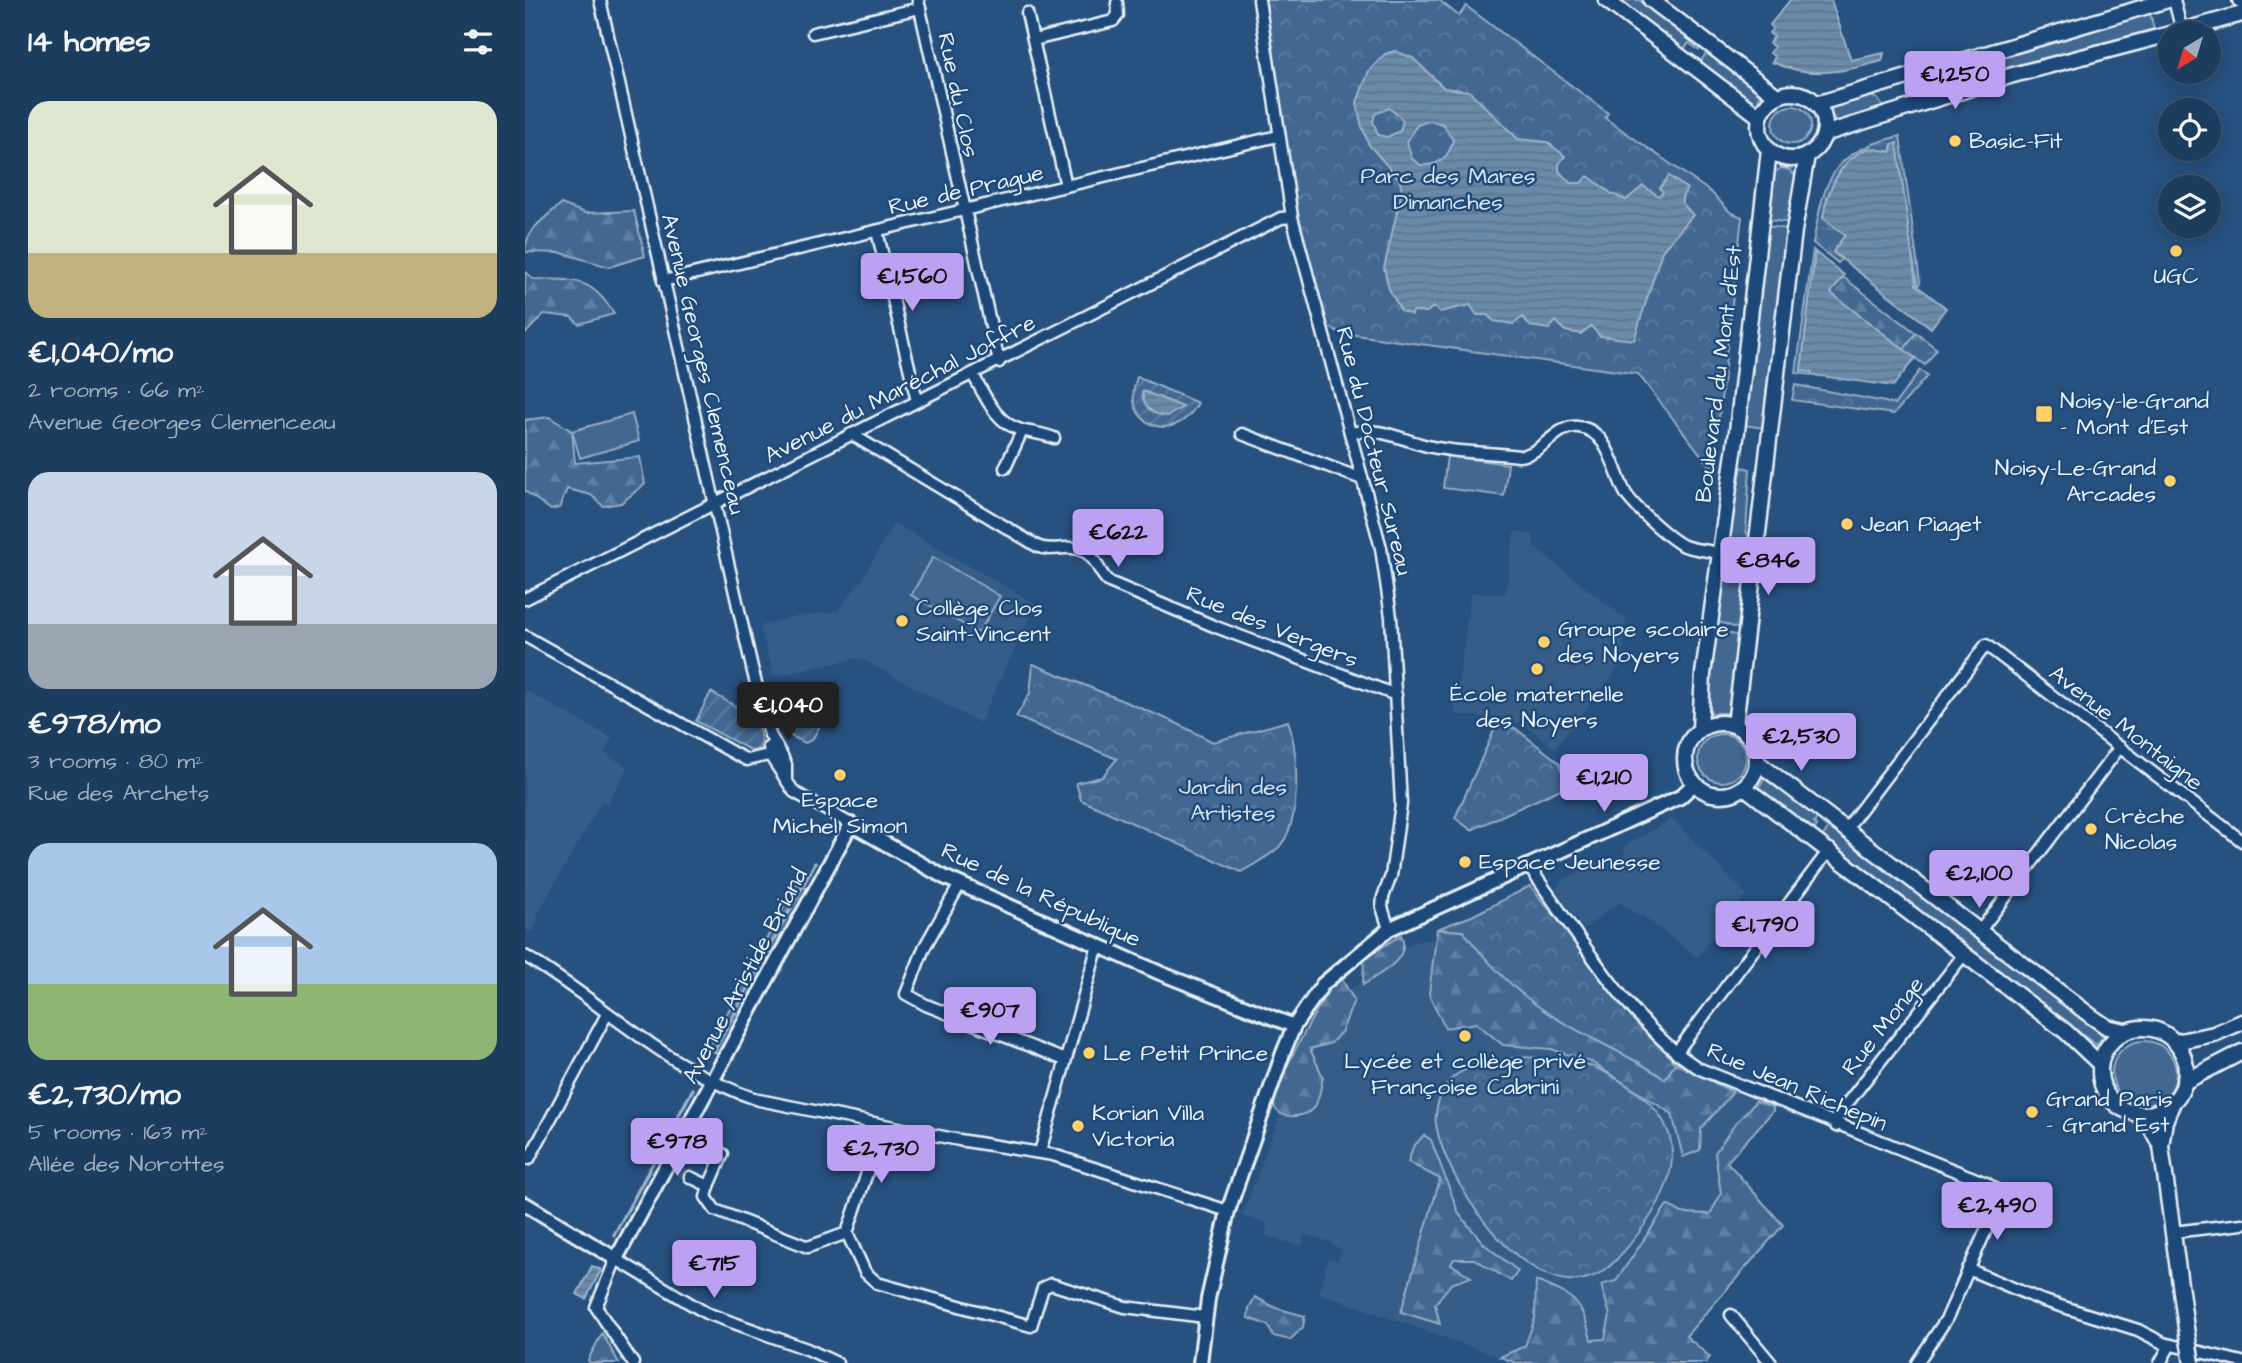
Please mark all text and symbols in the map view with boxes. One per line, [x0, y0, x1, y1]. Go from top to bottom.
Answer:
text: 14 homes [28, 21, 151, 63]
north arrow [2158, 21, 2221, 84]
map controls [2158, 21, 2221, 238]
icon: filters [459, 23, 497, 61]
street label: Rue du Clos [929, 30, 987, 160]
pin: €1,250 [1898, 52, 2012, 111]
text: €1,250 [1920, 58, 1990, 90]
button: locate [2158, 98, 2221, 161]
place label: Basic-Fit [1969, 125, 2063, 157]
marker: Basic-Fit [1947, 133, 1963, 149]
icon: home [200, 147, 326, 273]
street label: Rue de Prague [885, 157, 1047, 224]
park label: Parc des Mares Dimanches [1360, 160, 1536, 218]
button: layers [2158, 175, 2221, 238]
street label: Avenue Georges Clemenceau [652, 211, 753, 518]
street label: Boulevard du Mont d'Est [1687, 243, 1751, 504]
marker: UGC [2168, 243, 2184, 259]
pin: €1,560 [855, 254, 969, 313]
text: €1,560 [877, 260, 947, 292]
place label: UGC [2153, 260, 2199, 292]
street label: Avenue du Maréchal Joffre [759, 307, 1041, 471]
street label: Rue du Docteur Sureau [1328, 323, 1420, 579]
text: €1,040/mo [28, 332, 173, 374]
text: 2 rooms · 66 m² [28, 374, 205, 406]
place label: Noisy-le-Grand - Mont d’Est [2060, 385, 2209, 443]
marker: Noisy-le-Grand - Mont d’Est [2034, 404, 2054, 424]
text: Avenue Georges Clemenceau [28, 406, 336, 438]
place label: Noisy-Le-Grand Arcades [1995, 452, 2156, 510]
marker: Noisy-Le-Grand Arcades [2162, 473, 2178, 489]
place label: Jean Piaget [1861, 508, 1982, 541]
pin: €622 [1077, 510, 1159, 569]
text: €622 [1088, 516, 1148, 548]
marker: Jean Piaget [1839, 516, 1855, 532]
icon: home [200, 518, 326, 644]
pin: €846 [1727, 538, 1809, 597]
text: €846 [1736, 544, 1800, 576]
street label: Rue des Vergers [1181, 578, 1363, 677]
place label: Collège Clos Saint-Vincent [916, 592, 1052, 650]
marker: Collège Clos Saint-Vincent [894, 613, 910, 629]
place label: Groupe scolaire des Noyers [1558, 613, 1729, 672]
marker: Groupe scolaire des Noyers [1536, 634, 1552, 650]
street label: Avenue Montaigne [2042, 658, 2210, 799]
marker: École maternelle des Noyers [1529, 661, 1545, 677]
place label: École maternelle des Noyers [1450, 678, 1624, 737]
pin: €1,040 [731, 682, 845, 742]
text: €1,040 [753, 689, 823, 721]
text: €978/mo [28, 703, 161, 745]
pin: €2,530 [1744, 714, 1858, 773]
text: €2,530 [1762, 720, 1840, 752]
text: 3 rooms · 80 m² [28, 745, 204, 777]
pin: €1,210 [1547, 754, 1661, 814]
text: €1,210 [1576, 761, 1632, 793]
marker: Espace Michel Simon [832, 767, 848, 783]
park label: Jardin des Artistes [1179, 771, 1287, 829]
text: Rue des Archets [28, 777, 209, 809]
place label: Espace Michel Simon [773, 784, 907, 842]
place label: Crèche Nicolas [2105, 800, 2185, 858]
marker: Crèche Nicolas [2083, 821, 2099, 837]
street label: Rue de la République [936, 835, 1146, 955]
place label: Espace Jeunesse [1479, 846, 1661, 878]
pin: €2,100 [1922, 850, 2036, 910]
marker: Espace Jeunesse [1457, 854, 1473, 870]
text: €2,100 [1945, 857, 2013, 889]
street label: Avenue Aristide Briand [675, 862, 816, 1090]
icon: home [200, 889, 326, 1015]
pin: €1,790 [1708, 902, 1822, 961]
text: €1,790 [1731, 908, 1799, 940]
street label: Rue Monge [1834, 970, 1933, 1083]
pin: €907 [949, 988, 1031, 1047]
text: €907 [960, 994, 1020, 1026]
marker: Lycée et collège privé Françoise Cabrini [1457, 1028, 1473, 1044]
street label: Rue Jean Richepin [1702, 1035, 1892, 1139]
place label: Le Petit Prince [1103, 1037, 1268, 1069]
marker: Le Petit Prince [1081, 1045, 1097, 1061]
place label: Lycée et collège privé Françoise Cabrini [1344, 1045, 1586, 1103]
text: €2,730/mo [28, 1074, 181, 1116]
place label: Grand Paris - Grand Est [2046, 1083, 2173, 1141]
place label: Korian Villa Victoria [1092, 1097, 1205, 1155]
marker: Grand Paris - Grand Est [2024, 1104, 2040, 1120]
text: 5 rooms · 163 m² [28, 1116, 208, 1148]
pin: €978 [636, 1118, 718, 1178]
marker: Korian Villa Victoria [1070, 1118, 1086, 1134]
text: €978 [647, 1125, 707, 1157]
pin: €2,730 [824, 1126, 938, 1185]
text: €2,730 [843, 1132, 919, 1164]
text: Allée des Norottes [28, 1148, 225, 1180]
pin: €2,490 [1940, 1182, 2054, 1242]
text: €2,490 [1958, 1189, 2036, 1221]
pin: €715 [673, 1240, 755, 1300]
text: €715 [688, 1247, 740, 1279]

